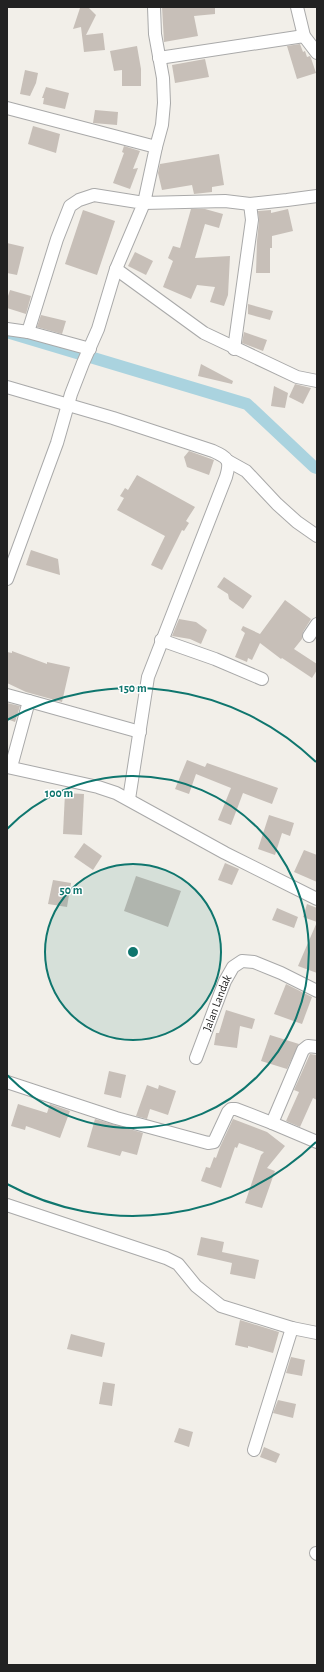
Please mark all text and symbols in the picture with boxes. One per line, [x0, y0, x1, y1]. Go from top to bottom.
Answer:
text: 150 m [119, 682, 147, 694]
text: 100 m [45, 787, 73, 799]
text: 50 m [60, 884, 83, 896]
centre of rings [126, 945, 140, 959]
street label: Jalan Landak [201, 972, 234, 1033]

